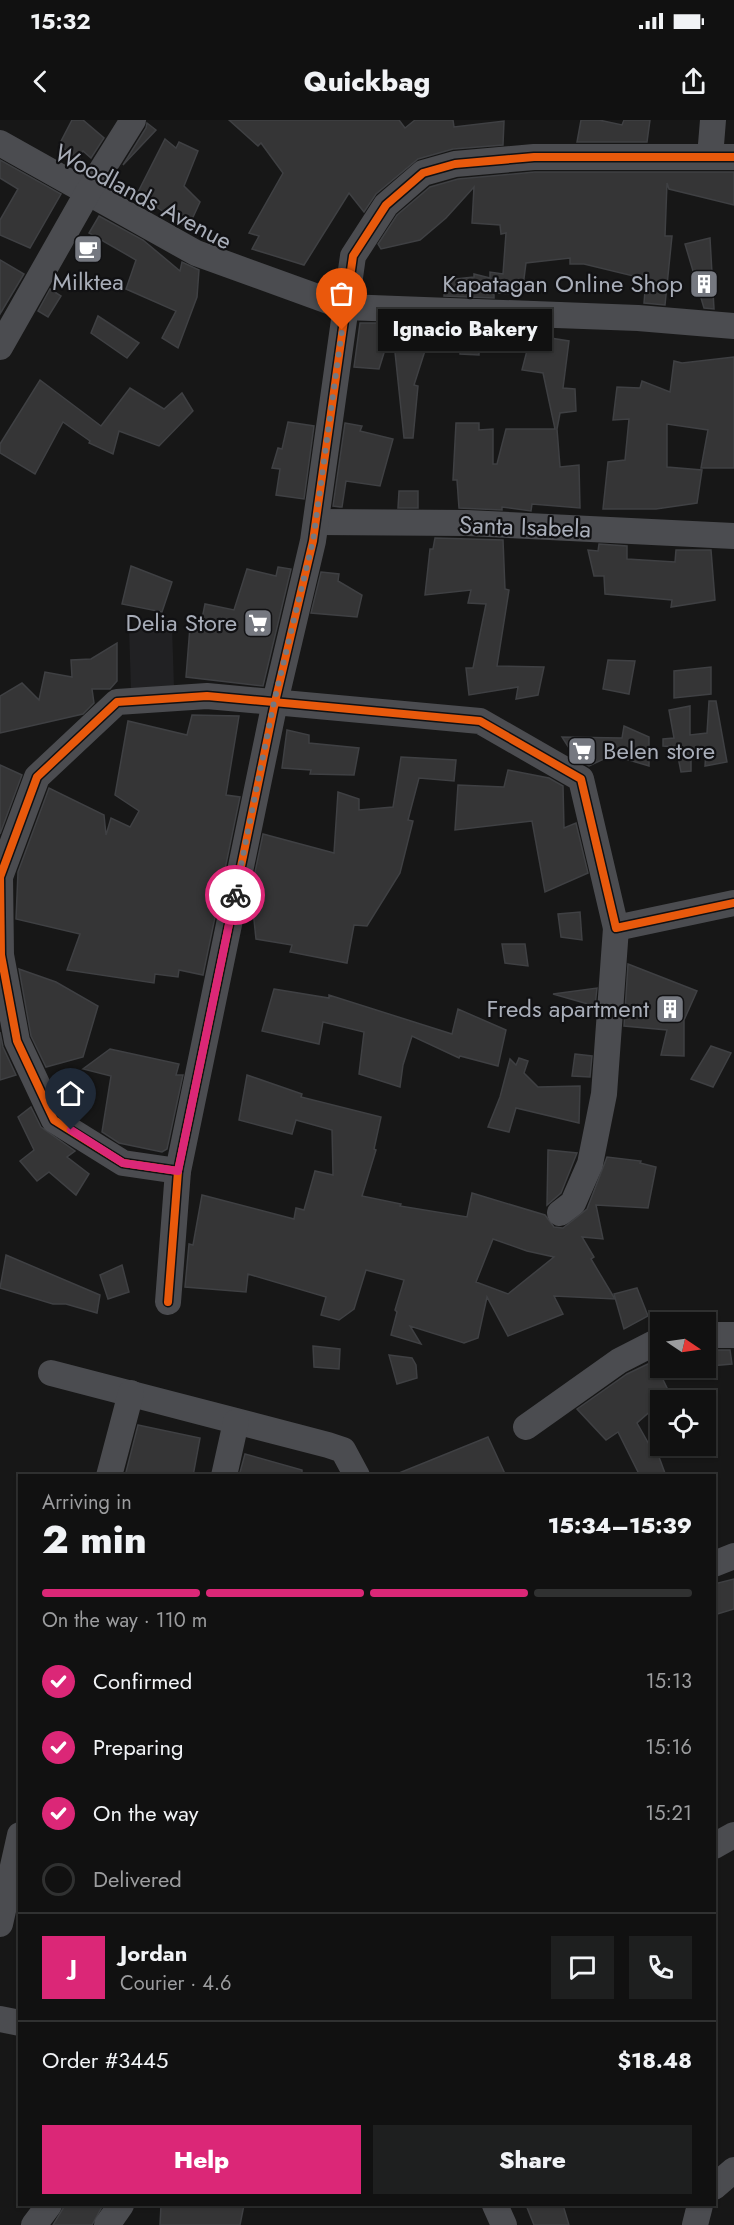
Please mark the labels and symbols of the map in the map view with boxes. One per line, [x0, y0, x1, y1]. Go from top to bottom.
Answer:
street label: Woodlands Avenue [48, 135, 238, 258]
cafe icon: Milktea [72, 233, 104, 265]
place label: Milktea [52, 264, 124, 299]
place label: Kapatagan Online Shop [442, 266, 683, 301]
pin [316, 268, 367, 330]
building icon: Kapatagan Online Shop [688, 268, 720, 300]
callout: Ignacio Bakery [378, 309, 552, 351]
street label: Santa Isabela [458, 507, 592, 546]
place label: Delia Store [126, 605, 237, 640]
supermarket icon: Delia Store [242, 607, 274, 639]
place label: Belen store [603, 733, 715, 768]
supermarket icon: Belen store [566, 735, 598, 767]
courier [205, 865, 265, 925]
place label: Freds apartment [486, 991, 649, 1026]
building icon: Freds apartment [654, 993, 686, 1025]
pin [45, 1068, 96, 1130]
north arrow [650, 1312, 716, 1378]

